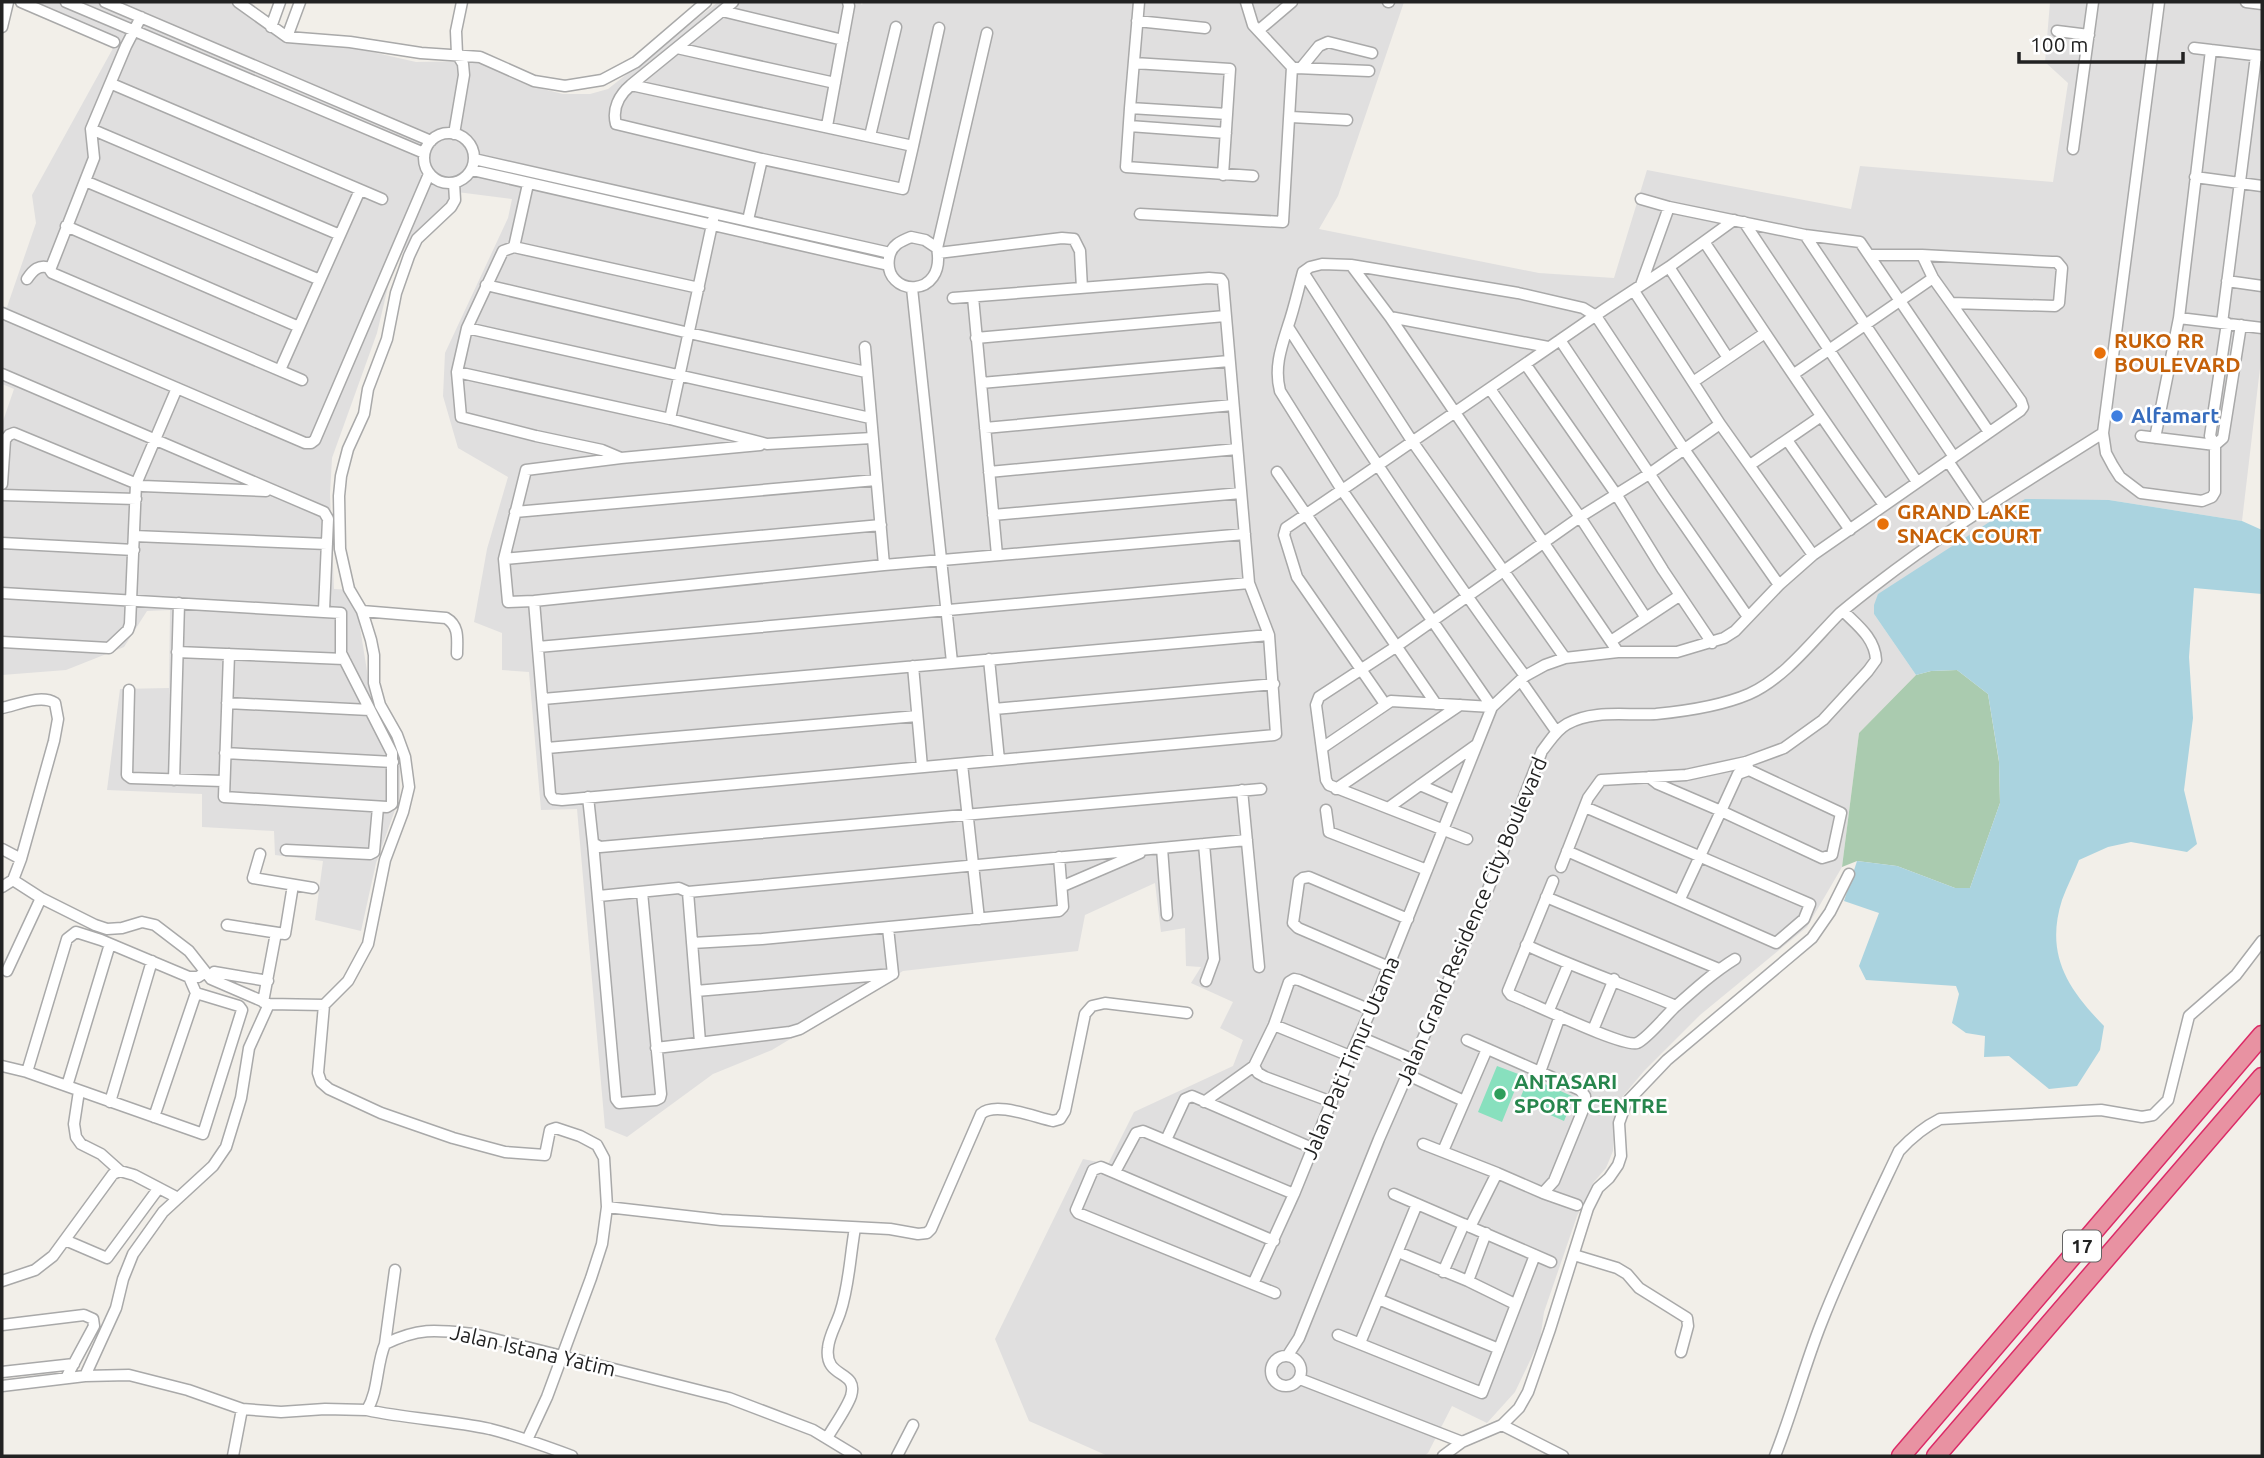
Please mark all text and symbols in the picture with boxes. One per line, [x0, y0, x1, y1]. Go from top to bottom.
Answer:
scale bar [2019, 21, 2184, 65]
text: 100 m [2030, 32, 2088, 56]
place label: RUKO RR BOULEVARD [2114, 328, 2241, 376]
marker: RUKO RR BOULEVARD [2092, 345, 2108, 361]
place label: Alfamart [2131, 403, 2219, 427]
marker: Alfamart [2109, 408, 2125, 424]
place label: GRAND LAKE SNACK COURT [1897, 499, 2042, 547]
marker: GRAND LAKE SNACK COURT [1875, 516, 1891, 532]
street label: Jalan Grand Residence City Boulevard [1391, 753, 1551, 1088]
street label: Jalan Pati Timur Utama [1296, 953, 1404, 1163]
place label: ANTASARI SPORT CENTRE [1514, 1069, 1667, 1117]
marker: ANTASARI SPORT CENTRE [1492, 1086, 1508, 1102]
road number: 17 [2063, 1230, 2101, 1262]
street label: Jalan Istana Yatim [448, 1319, 618, 1381]

